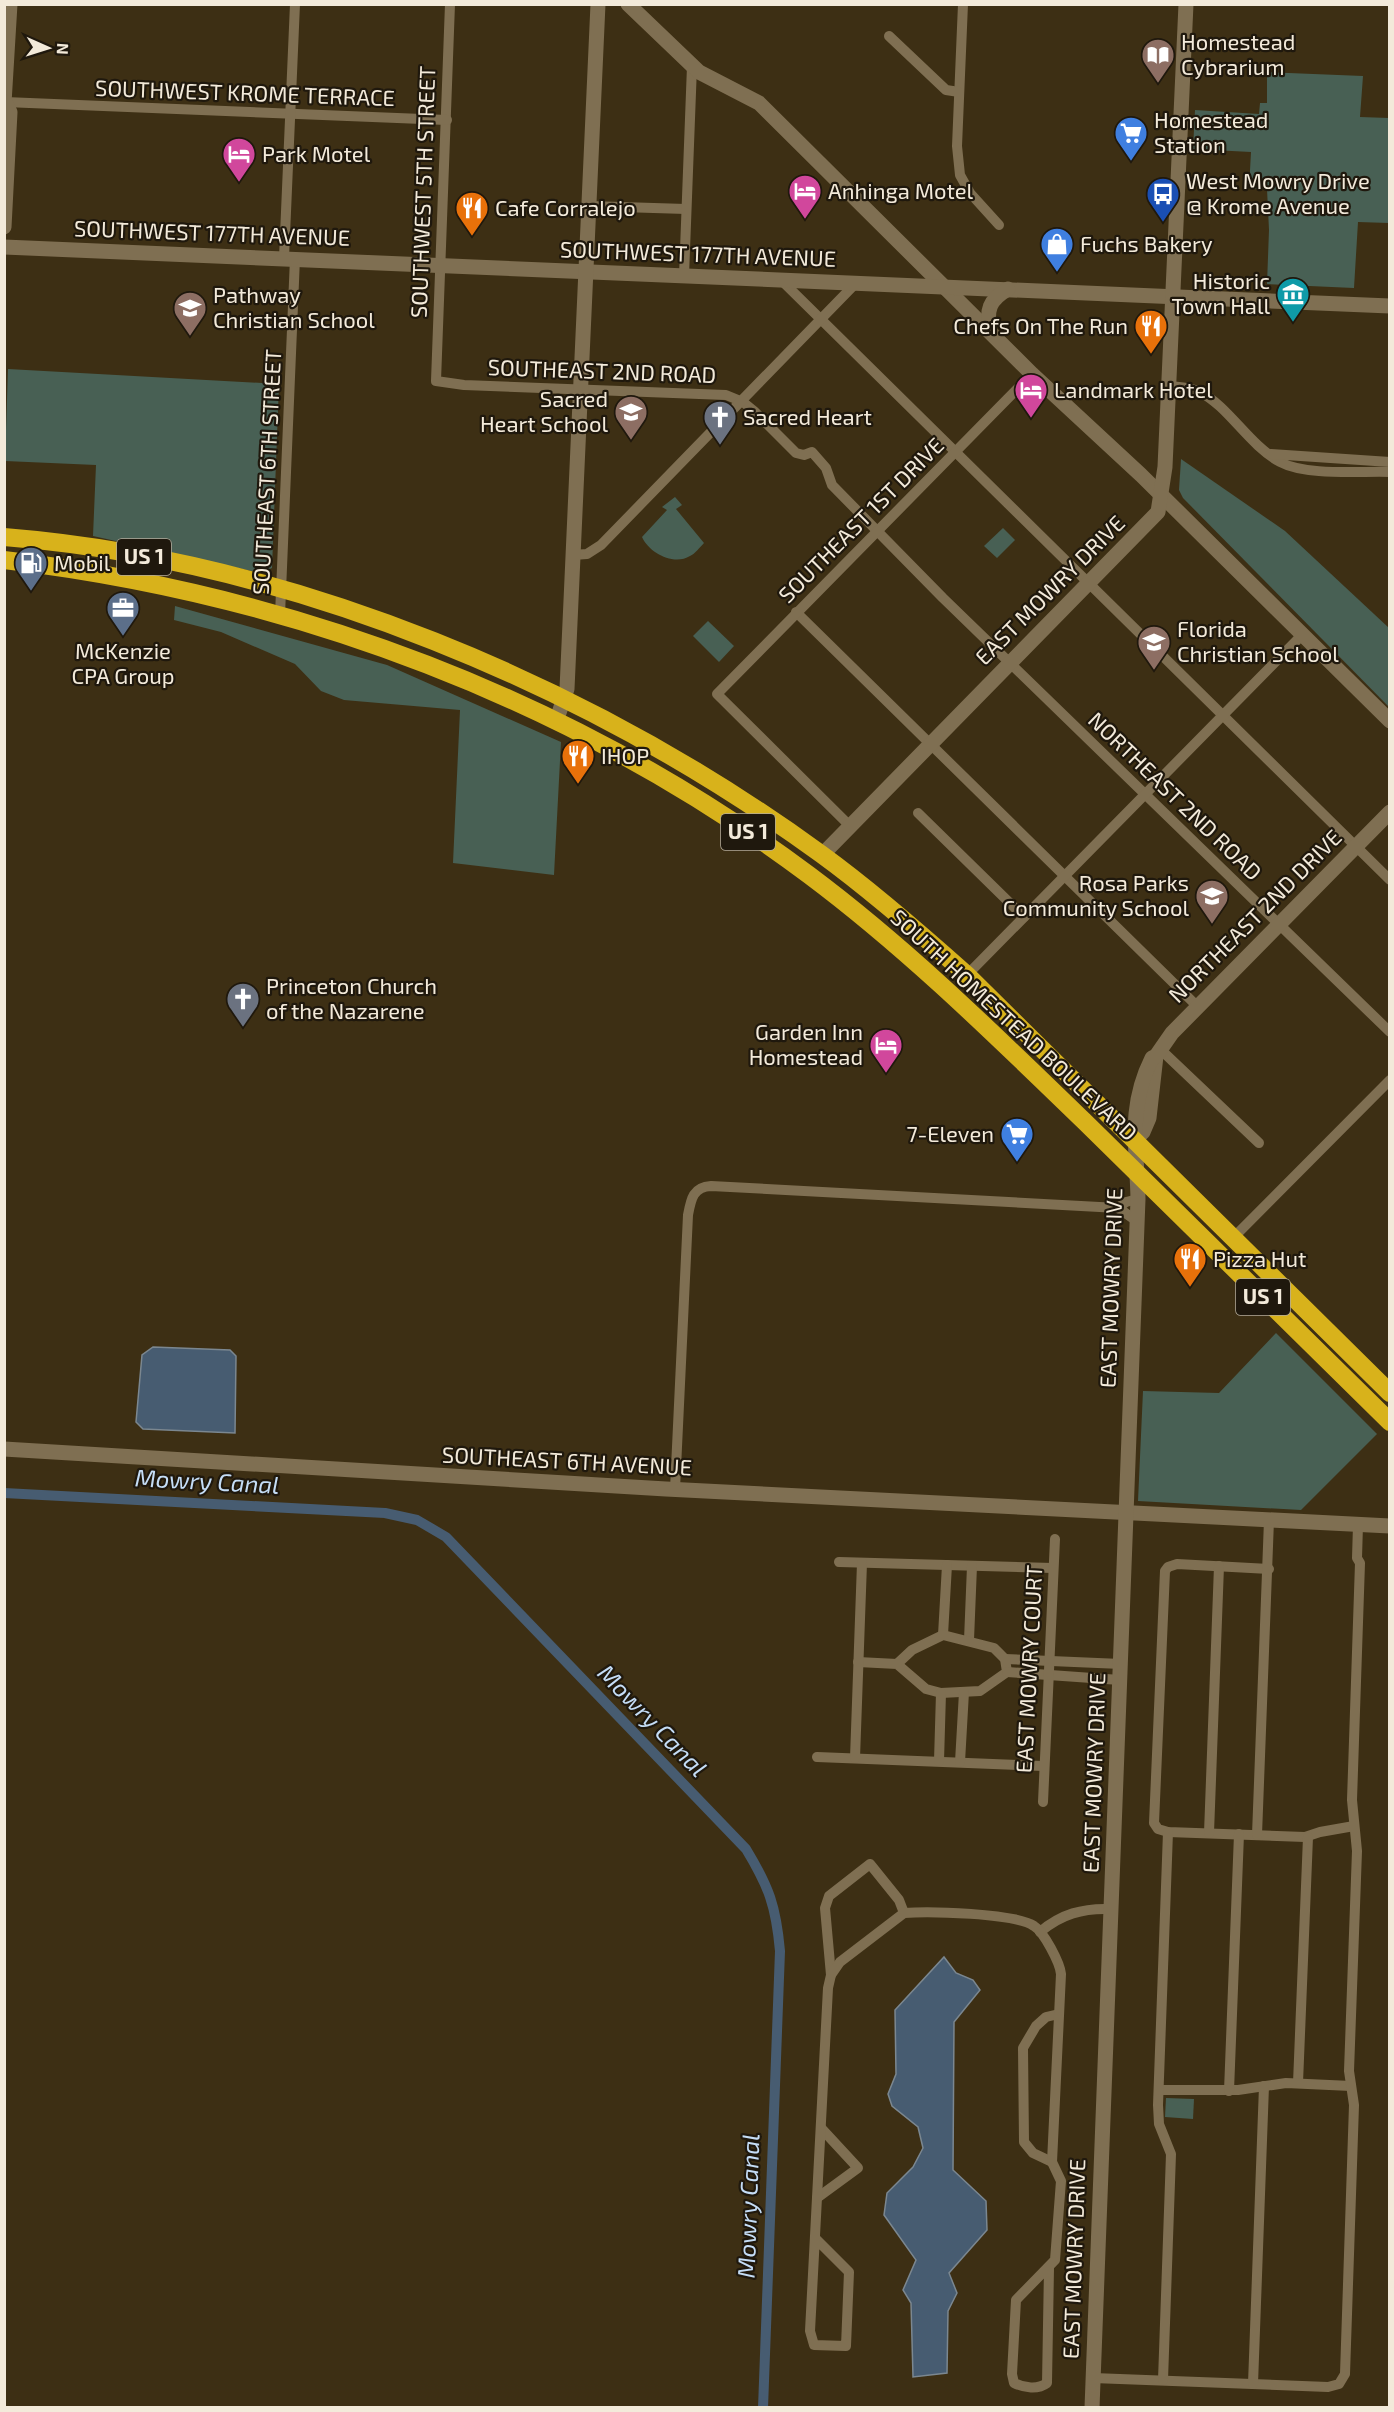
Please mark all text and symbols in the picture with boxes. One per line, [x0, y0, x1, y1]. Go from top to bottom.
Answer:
north arrow [18, 18, 78, 78]
place label: Homestead Cybrarium [1181, 28, 1295, 79]
library icon: Homestead Cybrarium [1140, 37, 1176, 84]
text: N [54, 43, 73, 55]
street label: SOUTHWEST 5TH STREET [405, 65, 439, 318]
street label: SOUTHWEST KROME TERRACE [95, 74, 395, 110]
place label: Homestead Station [1154, 106, 1268, 157]
supermarket icon: Homestead Station [1113, 115, 1149, 162]
hotel icon: Park Motel [221, 136, 257, 183]
place label: Park Motel [262, 140, 371, 166]
place label: West Mowry Drive @ Krome Avenue [1186, 167, 1370, 218]
hotel icon: Anhinga Motel [787, 173, 823, 220]
bus stop icon: West Mowry Drive @ Krome Avenue [1145, 176, 1181, 223]
place label: Anhinga Motel [828, 177, 974, 203]
restaurant icon: Cafe Corralejo [454, 190, 490, 237]
place label: Cafe Corralejo [495, 194, 636, 221]
street label: SOUTHWEST 177TH AVENUE [74, 214, 350, 250]
shop icon: Fuchs Bakery [1039, 226, 1075, 273]
place label: Fuchs Bakery [1080, 230, 1213, 256]
street label: SOUTHWEST 177TH AVENUE [560, 235, 836, 271]
place label: Historic Town Hall [1172, 267, 1270, 318]
museum icon: Historic Town Hall [1275, 276, 1311, 323]
place label: Pathway Christian School [213, 281, 375, 332]
school or university icon: Pathway Christian School [172, 290, 208, 337]
restaurant icon: Chefs On The Run [1133, 308, 1169, 355]
place label: Chefs On The Run [953, 312, 1128, 338]
street label: SOUTHEAST 6TH STREET [247, 348, 285, 595]
street label: SOUTHEAST 2ND ROAD [487, 353, 717, 387]
hotel icon: Landmark Hotel [1013, 372, 1049, 419]
place label: Landmark Hotel [1054, 376, 1213, 402]
place label: Sacred Heart School [480, 385, 608, 436]
school or university icon: Sacred Heart School [613, 394, 649, 441]
church icon: Sacred Heart [702, 399, 738, 446]
place label: Sacred Heart [743, 403, 872, 429]
street label: SOUTHEAST 1ST DRIVE [772, 431, 948, 607]
street label: EAST MOWRY DRIVE [969, 509, 1129, 669]
road number: US 1 [117, 539, 171, 575]
fuel station icon: Mobil [13, 545, 49, 592]
place label: Mobil [54, 549, 111, 575]
office icon: McKenzie CPA Group [105, 590, 141, 637]
place label: Florida Christian School [1177, 615, 1339, 666]
school or university icon: Florida Christian School [1136, 624, 1172, 671]
place label: McKenzie CPA Group [72, 637, 174, 688]
street label: NORTHEAST 2ND ROAD [1084, 706, 1268, 885]
restaurant icon: IHOP [560, 738, 596, 785]
place label: IHOP [601, 742, 649, 768]
road number: US 1 [721, 814, 775, 850]
street label: NORTHEAST 2ND DRIVE [1162, 823, 1346, 1007]
place label: Rosa Parks Community School [1003, 869, 1189, 920]
school or university icon: Rosa Parks Community School [1194, 878, 1230, 925]
street label: SOUTH HOMESTEAD BOULEVARD [886, 903, 1143, 1145]
place label: Princeton Church of the Nazarene [266, 972, 437, 1023]
church icon: Princeton Church of the Nazarene [225, 981, 261, 1028]
place label: Garden Inn Homestead [749, 1018, 863, 1069]
hotel icon: Garden Inn Homestead [868, 1027, 904, 1074]
supermarket icon: 7-Eleven [999, 1116, 1035, 1163]
place label: 7-Eleven [907, 1120, 994, 1146]
street label: EAST MOWRY DRIVE [1094, 1187, 1126, 1388]
restaurant icon: Pizza Hut [1172, 1241, 1208, 1288]
place label: Pizza Hut [1213, 1245, 1306, 1271]
road number: US 1 [1236, 1279, 1290, 1315]
street label: SOUTHEAST 6TH AVENUE [441, 1440, 693, 1480]
water label: Mowry Canal [134, 1462, 280, 1499]
street label: EAST MOWRY COURT [1010, 1564, 1046, 1774]
water label: Mowry Canal [592, 1658, 714, 1782]
street label: EAST MOWRY DRIVE [1077, 1672, 1109, 1873]
water label: Mowry Canal [730, 2133, 765, 2279]
street label: EAST MOWRY DRIVE [1057, 2158, 1089, 2359]

